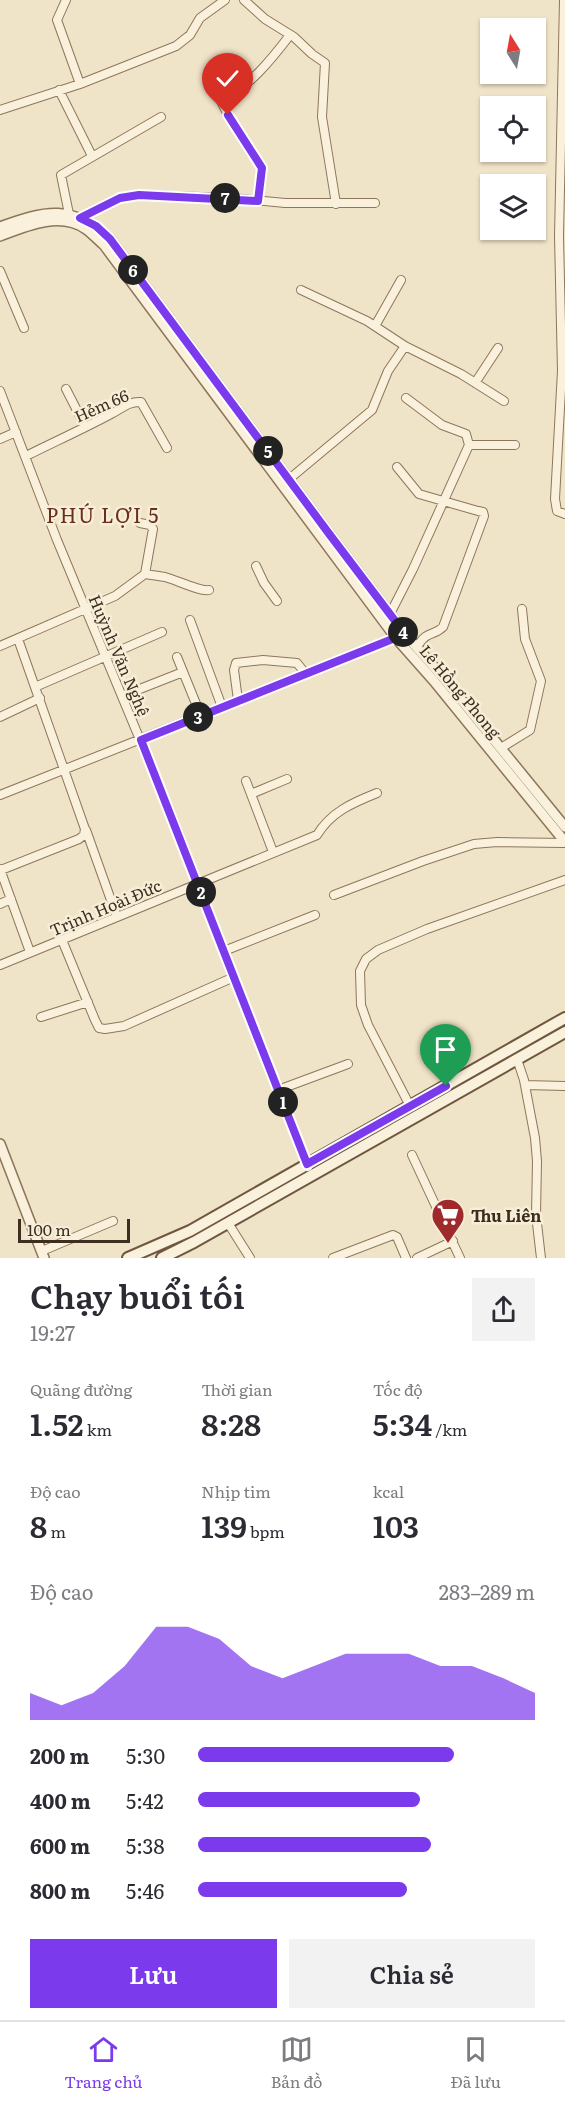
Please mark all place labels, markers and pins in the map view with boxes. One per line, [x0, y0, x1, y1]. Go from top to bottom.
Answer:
pin [202, 53, 253, 115]
pin: 7 [210, 183, 240, 213]
pin: 6 [118, 255, 148, 285]
pin: 5 [253, 436, 283, 466]
pin: 4 [388, 617, 418, 647]
pin: 3 [183, 702, 213, 732]
pin: 2 [186, 877, 216, 907]
pin [420, 1024, 471, 1086]
pin: 1 [268, 1087, 298, 1117]
supermarket icon: Thu Liên [430, 1197, 466, 1244]
place label: Thu Liên [471, 1203, 541, 1227]

